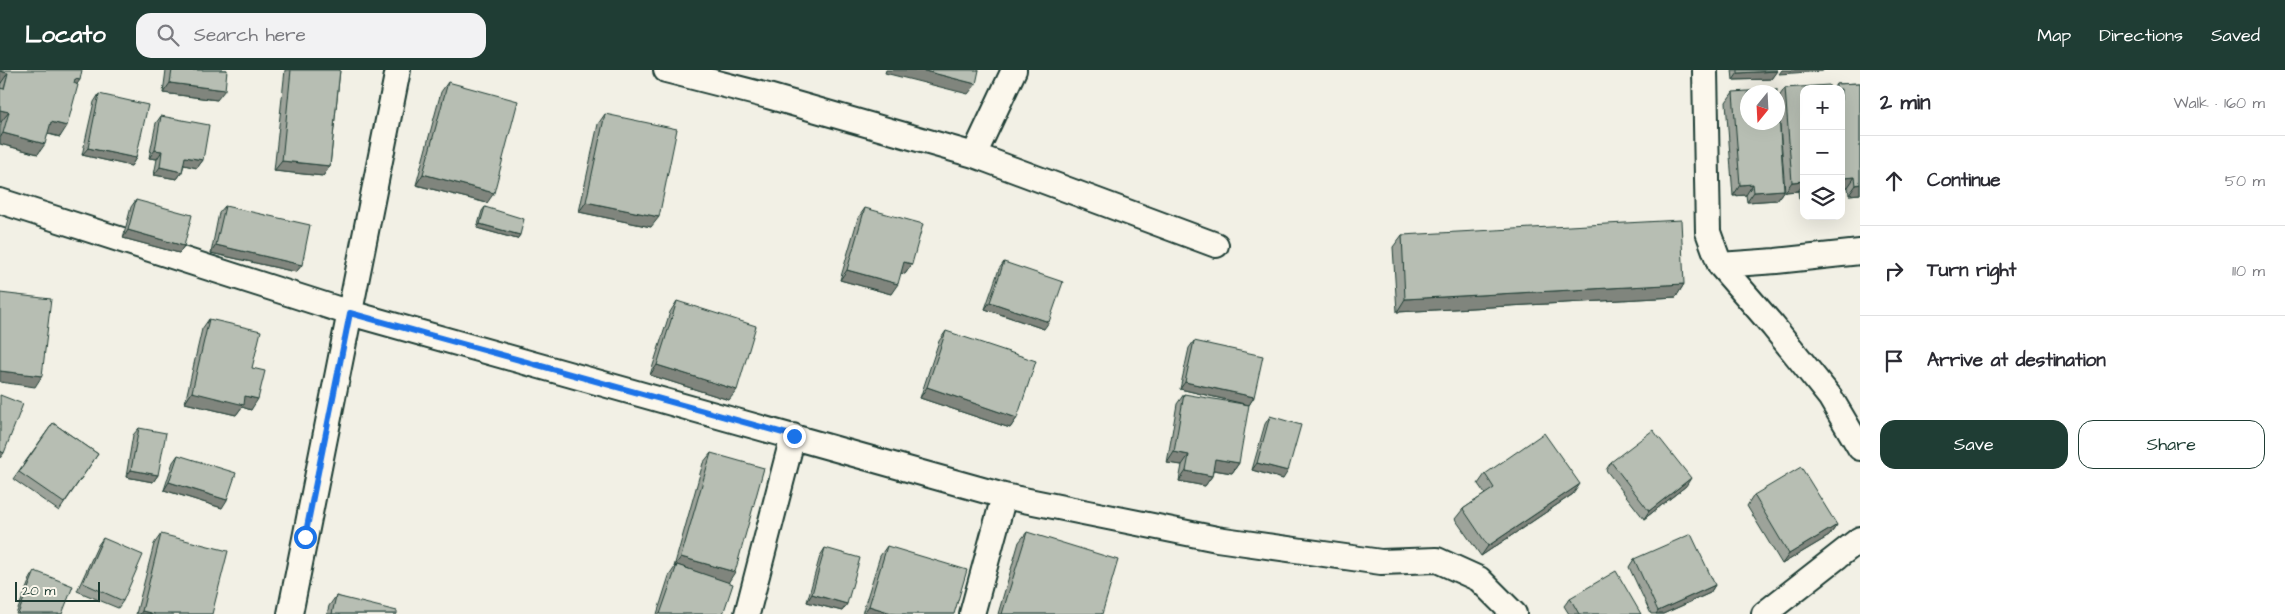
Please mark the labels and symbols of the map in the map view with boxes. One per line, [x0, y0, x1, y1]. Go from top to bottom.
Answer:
north arrow [1740, 85, 1785, 130]
route end [783, 425, 806, 448]
route start [294, 526, 317, 549]
scale bar [15, 579, 100, 602]

